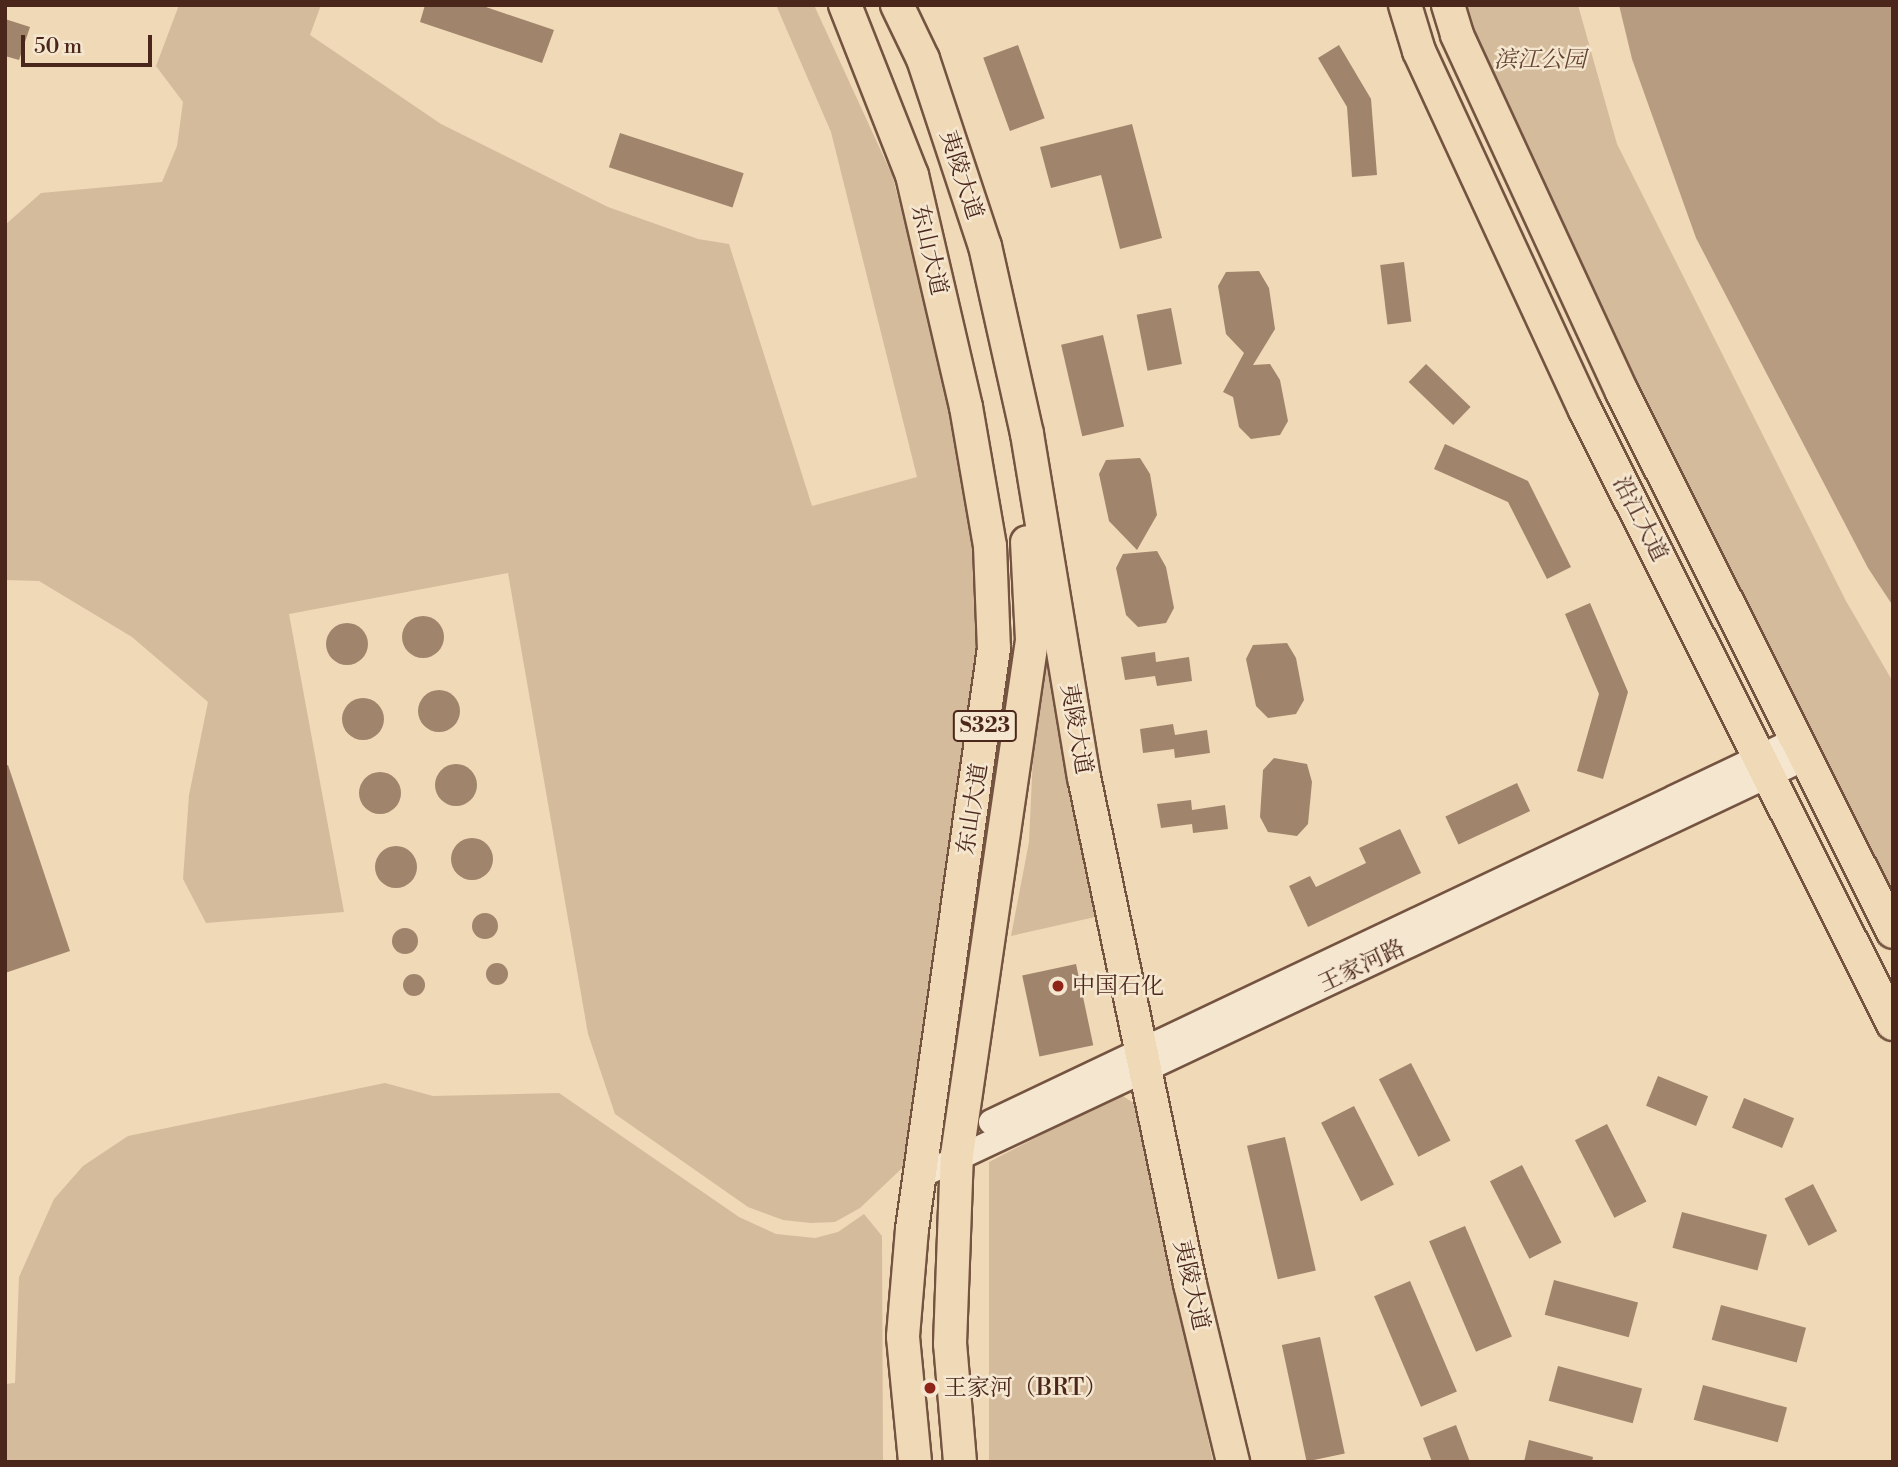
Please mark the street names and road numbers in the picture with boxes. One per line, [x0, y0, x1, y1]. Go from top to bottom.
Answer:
street label: 夷陵大道 [934, 127, 988, 223]
street label: 东山大道 [905, 202, 953, 298]
street label: 沿江大道 [1607, 472, 1673, 566]
street label: 夷陵大道 [1054, 681, 1098, 777]
road number: S323 [952, 708, 1018, 744]
street label: 东山大道 [952, 761, 994, 857]
street label: 王家河路 [1314, 934, 1410, 998]
street label: 夷陵大道 [1167, 1237, 1215, 1333]

